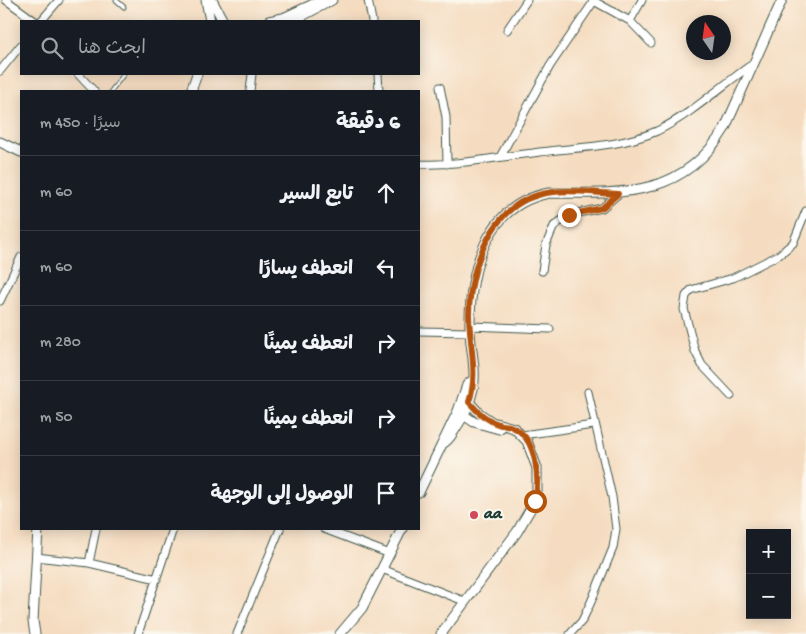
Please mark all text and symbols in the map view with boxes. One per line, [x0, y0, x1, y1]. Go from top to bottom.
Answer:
north arrow [686, 15, 731, 60]
search box [20, 20, 420, 75]
icon: search [38, 34, 66, 62]
text: ابحث هنا [78, 38, 146, 61]
text: 6 دقيقة [336, 112, 400, 137]
text: سيرًا · 450 m [40, 115, 121, 134]
icon: ahead [372, 179, 400, 207]
text: 60 m [40, 184, 72, 203]
text: تابع السير [281, 184, 353, 207]
route end [558, 204, 581, 227]
icon: left [372, 254, 400, 282]
text: 60 m [40, 259, 72, 278]
text: انعطف يسارًا [259, 259, 353, 282]
icon: right [372, 329, 400, 357]
text: 280 m [40, 334, 81, 353]
text: انعطف يمينًا [264, 334, 353, 357]
icon: right [372, 404, 400, 432]
text: 50 m [40, 409, 73, 428]
text: انعطف يمينًا [264, 409, 353, 432]
icon: arrive [372, 479, 400, 507]
text: الوصول إلى الوجهة [210, 484, 353, 507]
route start [524, 490, 547, 513]
place label: aa [483, 506, 503, 525]
marker: aa [468, 509, 480, 521]
map controls [746, 529, 791, 619]
button: + [746, 529, 791, 574]
button: − [746, 574, 791, 619]

